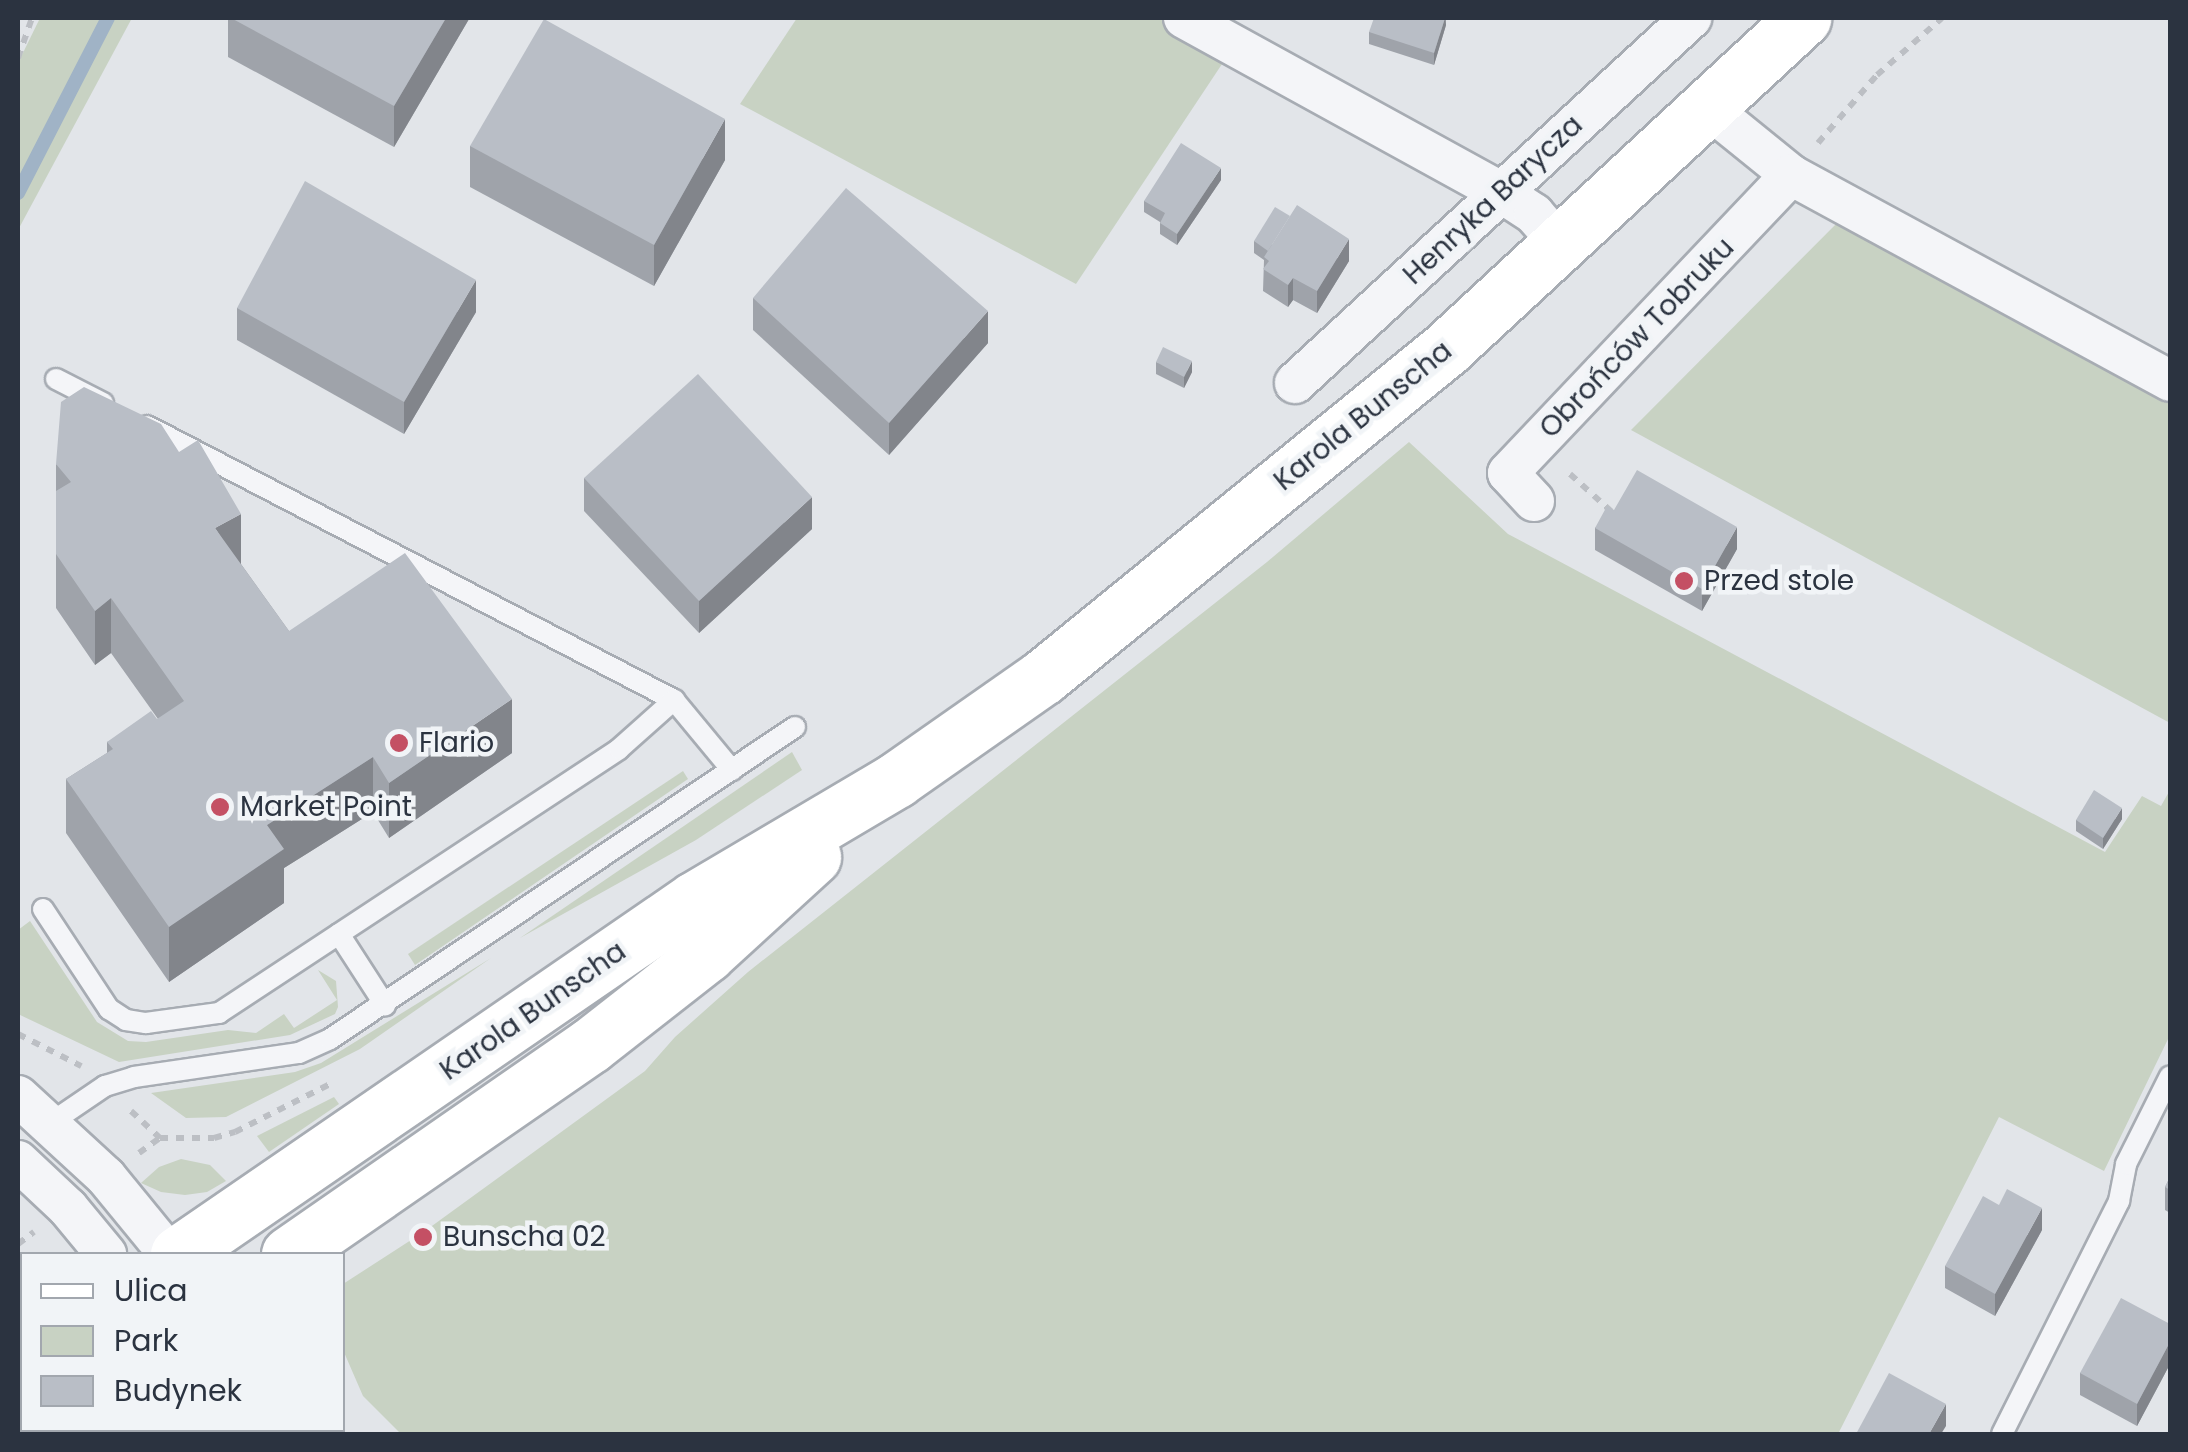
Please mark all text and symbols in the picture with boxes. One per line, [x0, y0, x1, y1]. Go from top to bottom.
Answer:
street label: Henryka Barycza [1396, 108, 1590, 292]
street label: Obrońców Tobruku [1533, 231, 1741, 445]
street label: Karola Bunscha [1267, 334, 1459, 498]
place label: Przed stole [1704, 564, 1854, 598]
marker: Przed stole [1673, 570, 1695, 592]
place label: Flario [419, 726, 494, 760]
marker: Flario [388, 732, 410, 754]
place label: Market Point [240, 790, 412, 824]
marker: Market Point [209, 796, 231, 818]
street label: Karola Bunscha [434, 934, 632, 1088]
place label: Bunscha 02 [443, 1220, 606, 1254]
marker: Bunscha 02 [412, 1226, 434, 1248]
legend [20, 1252, 345, 1432]
text: Ulica [114, 1269, 188, 1312]
text: Park [114, 1319, 178, 1362]
text: Budynek [114, 1369, 242, 1412]

